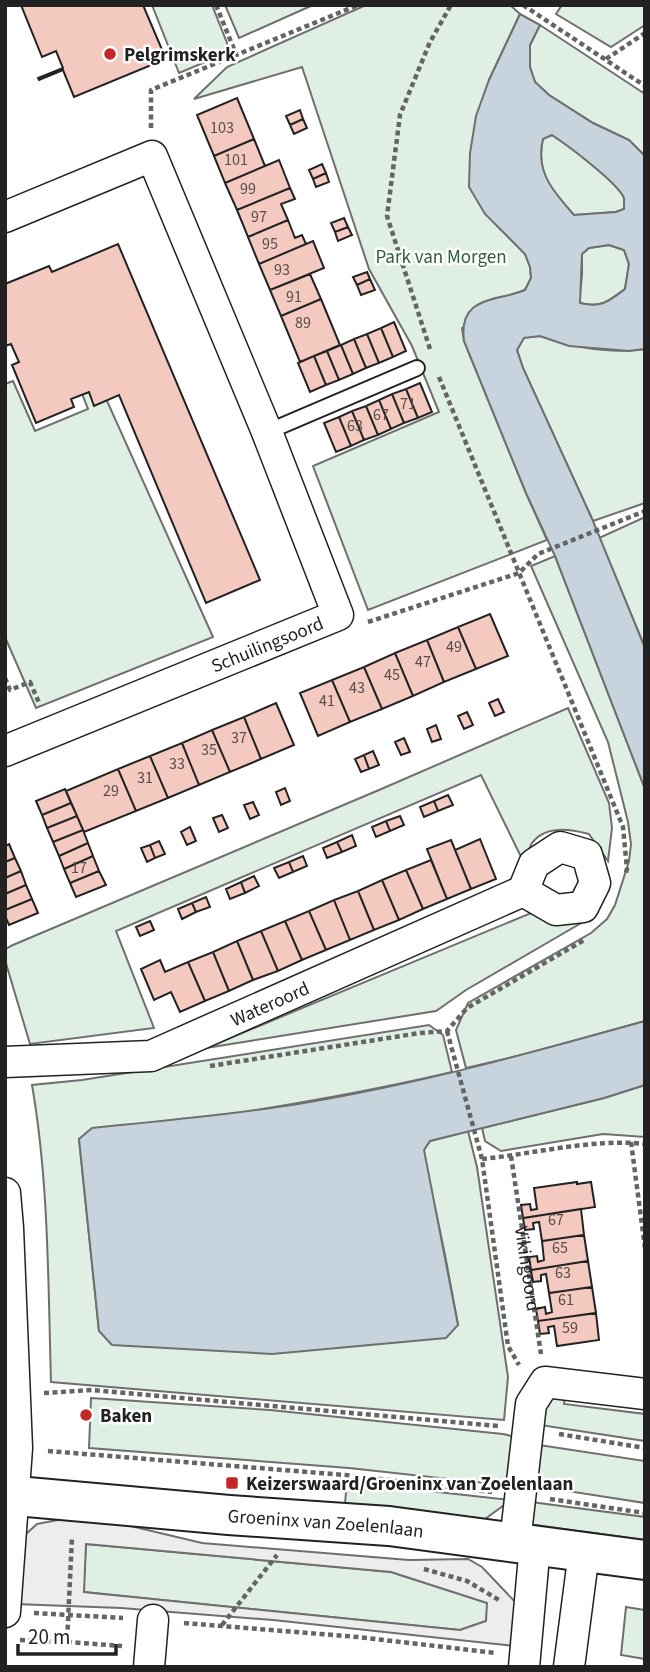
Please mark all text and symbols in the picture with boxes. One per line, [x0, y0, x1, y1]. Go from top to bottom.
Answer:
place label: Pelgrimskerk [124, 42, 236, 69]
marker: Pelgrimskerk [102, 46, 118, 62]
house number: 103 [210, 117, 234, 139]
house number: 101 [224, 149, 248, 171]
house number: 99 [240, 178, 256, 200]
house number: 97 [251, 206, 267, 228]
house number: 95 [262, 233, 278, 255]
park label: Park van Morgen [375, 244, 507, 271]
house number: 93 [274, 259, 290, 281]
house number: 91 [286, 286, 302, 308]
house number: 89 [295, 312, 311, 334]
house number: 71 [400, 393, 416, 415]
house number: 67 [373, 404, 389, 426]
house number: 63 [347, 415, 363, 437]
street label: Schuilingsoord [207, 611, 328, 680]
house number: 49 [446, 636, 462, 658]
house number: 47 [415, 651, 431, 673]
house number: 45 [384, 664, 400, 686]
house number: 43 [349, 677, 365, 699]
house number: 41 [319, 690, 335, 712]
house number: 37 [231, 727, 247, 749]
house number: 35 [201, 739, 217, 761]
house number: 33 [169, 753, 185, 775]
house number: 31 [137, 767, 153, 789]
house number: 29 [103, 780, 119, 802]
house number: 17 [71, 857, 87, 879]
street label: Wateroord [227, 975, 314, 1034]
house number: 67 [548, 1209, 564, 1231]
street label: Vikingoord [507, 1224, 546, 1313]
house number: 65 [552, 1237, 568, 1259]
house number: 63 [555, 1262, 571, 1284]
house number: 61 [558, 1289, 574, 1311]
house number: 59 [562, 1317, 578, 1339]
place label: Baken [100, 1403, 152, 1430]
marker: Baken [78, 1407, 94, 1423]
place label: Keizerswaard/Groeninx van Zoelenlaan [246, 1471, 573, 1498]
marker: Keizerswaard/Groeninx van Zoelenlaan [224, 1475, 240, 1491]
street label: Groeninx van Zoelenlaan [227, 1503, 425, 1545]
scale bar [18, 1612, 116, 1656]
text: 20 m [28, 1622, 70, 1652]

